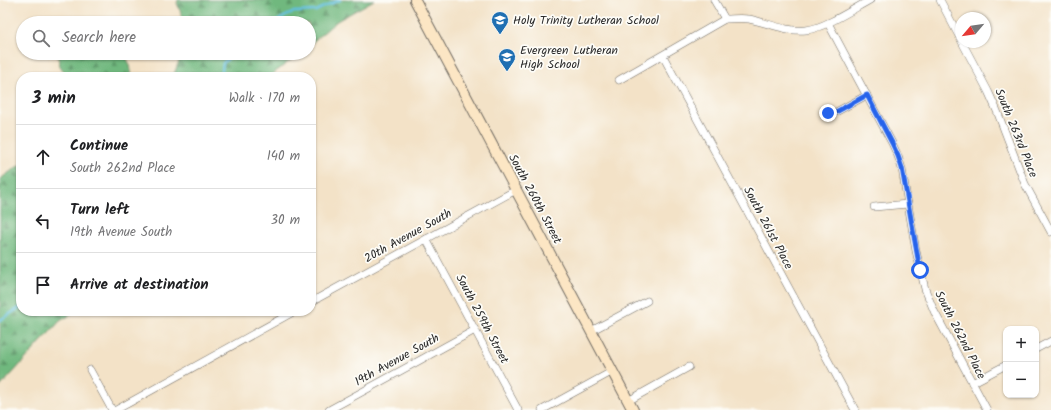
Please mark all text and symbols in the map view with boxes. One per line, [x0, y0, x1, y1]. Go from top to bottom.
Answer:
school or university icon: Holy Trinity Lutheran School [490, 10, 510, 35]
place label: Holy Trinity Lutheran School [513, 11, 659, 30]
north arrow [955, 12, 991, 48]
search box [16, 16, 316, 60]
text: Search here [62, 26, 136, 50]
icon: search [30, 27, 52, 49]
place label: Evergreen Lutheran High School [520, 41, 618, 74]
school or university icon: Evergreen Lutheran High School [497, 47, 517, 72]
text: 3 min [32, 85, 76, 112]
street label: South 263rd Place [989, 86, 1043, 181]
text: Walk · 170 m [229, 88, 300, 109]
route end [819, 104, 837, 122]
text: Continue [70, 134, 128, 158]
icon: ahead [32, 146, 54, 168]
text: 140 m [267, 146, 300, 167]
street label: South 260th Street [503, 151, 567, 248]
text: South 262nd Place [70, 158, 175, 179]
street label: South 261st Place [738, 183, 798, 273]
text: Turn left [70, 198, 130, 222]
street label: 20th Avenue South [361, 204, 455, 268]
icon: left [32, 210, 54, 232]
text: 30 m [271, 210, 300, 231]
text: 19th Avenue South [70, 222, 172, 243]
route start [911, 261, 929, 279]
street label: South 259th Street [450, 271, 514, 368]
text: Arrive at destination [70, 273, 209, 297]
icon: arrive [32, 274, 54, 296]
street label: South 262nd Place [929, 287, 991, 383]
map controls [1003, 326, 1039, 398]
button: + [1003, 326, 1039, 362]
street label: 19th Avenue South [351, 329, 443, 391]
button: − [1003, 362, 1039, 398]

